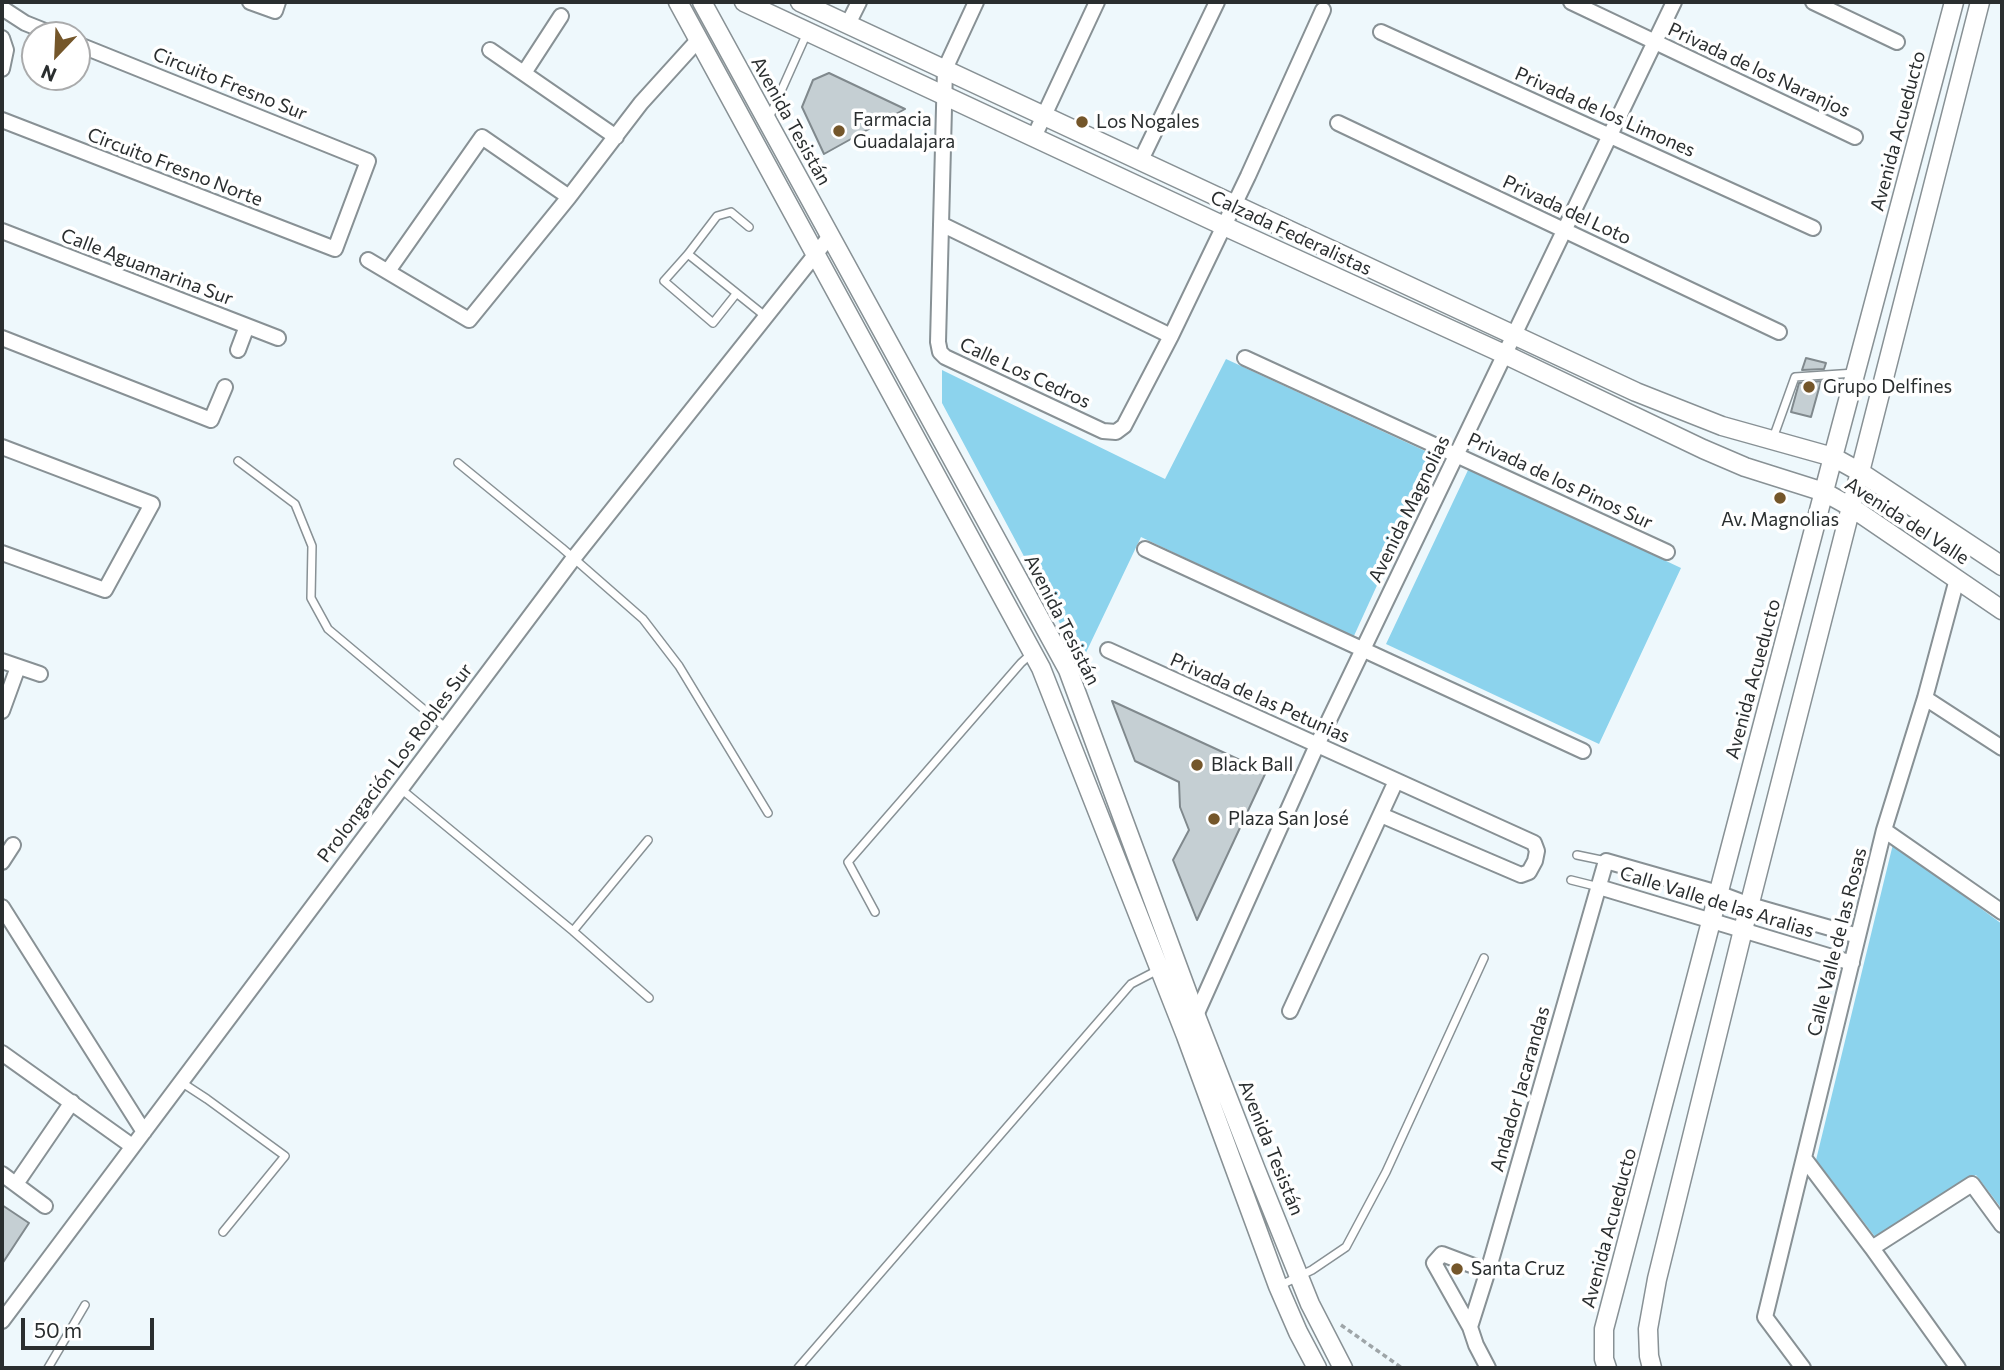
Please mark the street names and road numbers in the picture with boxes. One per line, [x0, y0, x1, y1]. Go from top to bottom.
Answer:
street label: Privada de los Naranjos [1664, 18, 1854, 122]
street label: Circuito Fresno Sur [149, 43, 311, 125]
street label: Avenida Acueducto [1866, 48, 1930, 214]
street label: Avenida Tesistán [746, 53, 836, 189]
street label: Privada de los Limones [1511, 62, 1699, 162]
street label: Circuito Fresno Norte [84, 123, 266, 211]
street label: Privada del Loto [1499, 170, 1635, 250]
street label: Calzada Federalistas [1207, 186, 1375, 280]
street label: Calle Aguamarina Sur [58, 224, 236, 310]
street label: Calle Los Cedros [956, 333, 1094, 413]
street label: Privada de los Pinos Sur [1464, 428, 1656, 534]
street label: Avenida Magnolias [1363, 432, 1455, 586]
street label: Avenida del Valle [1841, 472, 1973, 570]
street label: Avenida Tesistán [1019, 551, 1105, 689]
street label: Avenida Acueducto [1721, 596, 1785, 762]
street label: Privada de las Petunias [1167, 648, 1353, 748]
street label: Prolongación Los Robles Sur [313, 659, 477, 867]
street label: Calle Valle de las Rosas [1803, 845, 1871, 1039]
street label: Calle Valle de las Aralias [1617, 862, 1817, 942]
street label: Andador Jacarandas [1485, 1004, 1555, 1174]
street label: Avenida Tesistán [1234, 1077, 1308, 1219]
street label: Avenida Acueducto [1577, 1145, 1641, 1311]

